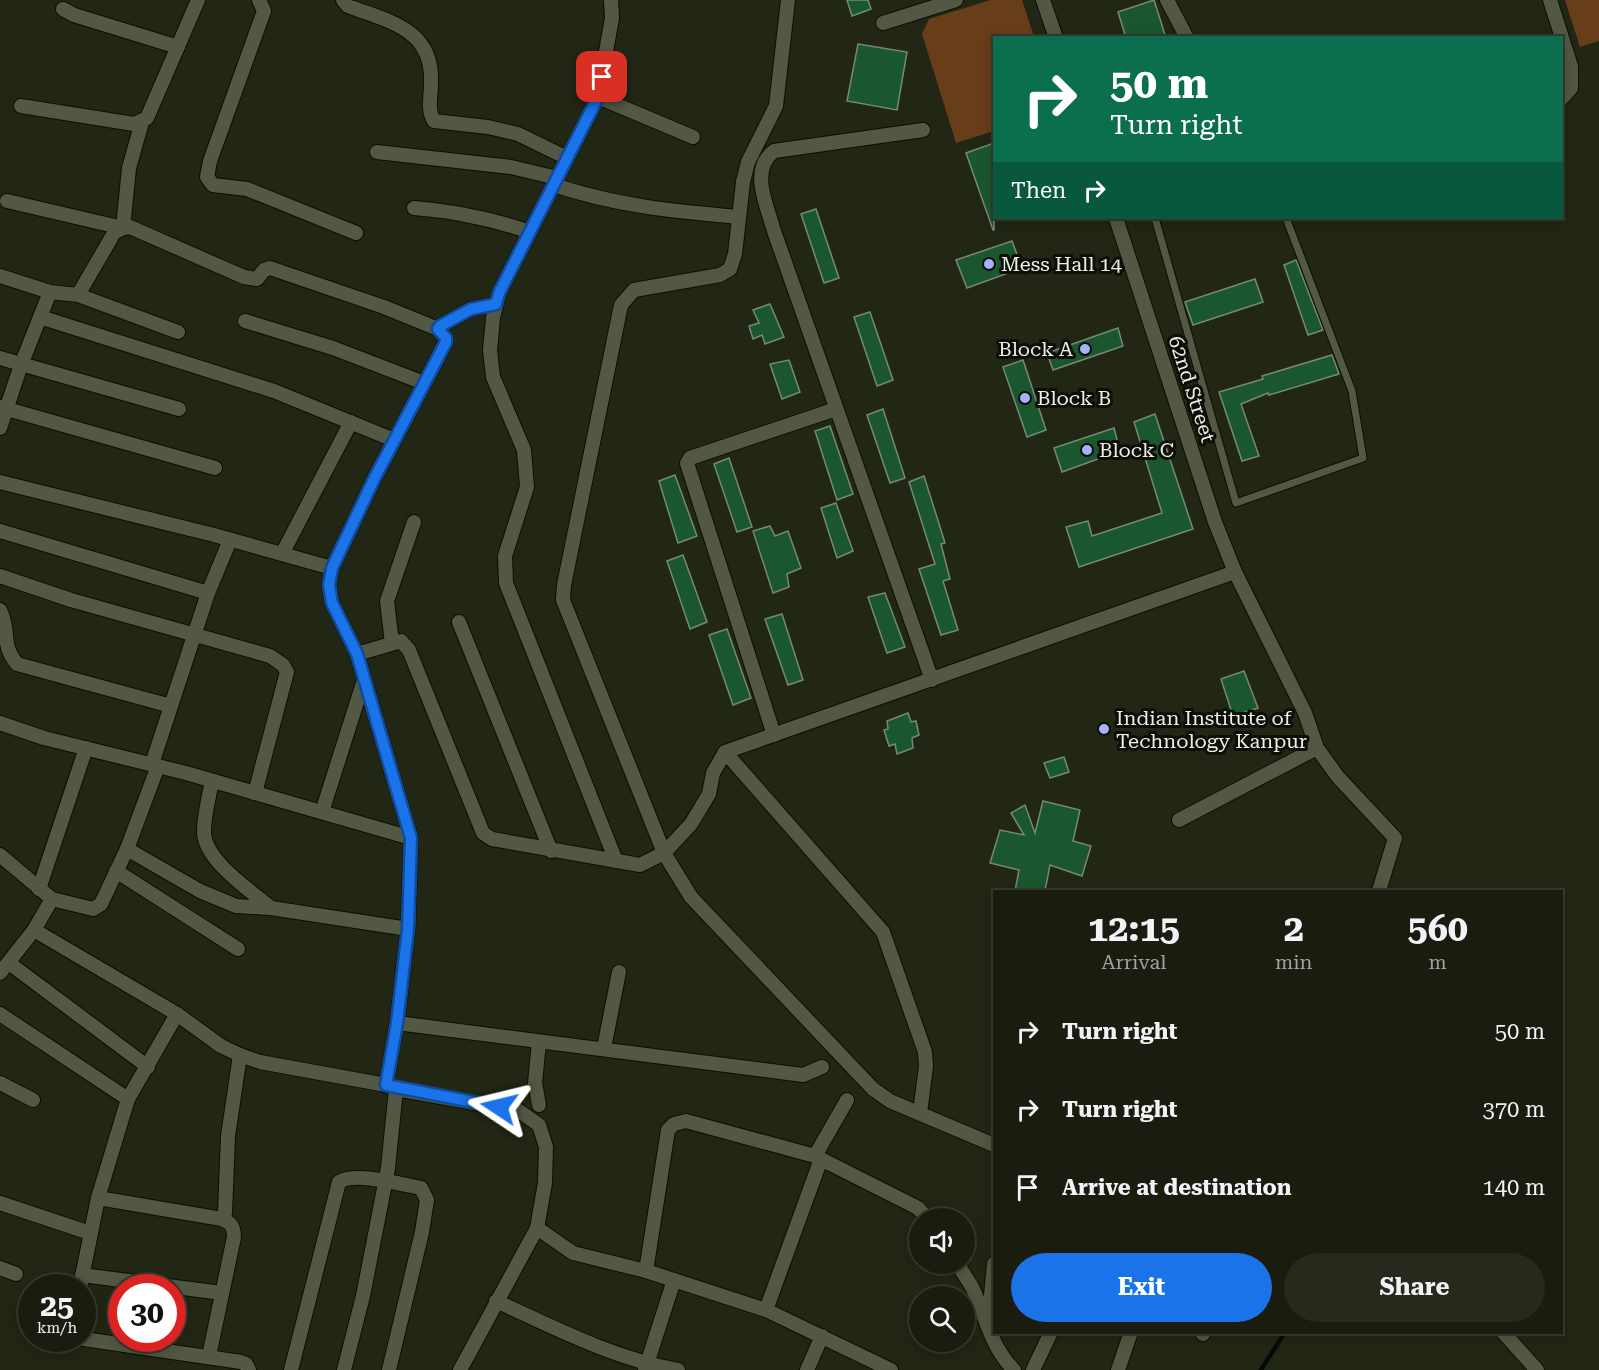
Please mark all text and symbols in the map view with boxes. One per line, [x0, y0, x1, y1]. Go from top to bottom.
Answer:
pin [576, 51, 627, 102]
text: 50 m [1110, 59, 1208, 108]
icon: arrive [585, 60, 618, 93]
icon: right [1011, 60, 1089, 138]
text: Turn right [1110, 109, 1243, 141]
icon: right [1078, 174, 1111, 207]
text: Then [1011, 178, 1066, 203]
place label: Mess Hall 14 [1001, 252, 1123, 276]
marker: Mess Hall 14 [982, 257, 996, 271]
street label: 62nd Street [1164, 333, 1221, 446]
place label: Block A [998, 337, 1073, 361]
marker: Block A [1078, 342, 1092, 356]
place label: Block B [1037, 386, 1111, 410]
marker: Block B [1018, 391, 1032, 405]
place label: Block C [1099, 438, 1174, 462]
marker: Block C [1080, 443, 1094, 457]
place label: Indian Institute of Technology Kanpur [1116, 706, 1307, 753]
marker: Indian Institute of Technology Kanpur [1097, 722, 1111, 736]
text: 12:15 [1088, 908, 1180, 950]
text: 2 [1284, 908, 1304, 950]
text: 560 [1408, 908, 1468, 950]
text: Arrival [1101, 950, 1166, 974]
text: min [1275, 950, 1312, 974]
text: m [1429, 950, 1447, 974]
icon: right [1011, 1015, 1044, 1048]
text: Turn right [1062, 1019, 1177, 1044]
text: 50 m [1495, 1019, 1545, 1044]
position arrow [467, 1075, 531, 1139]
icon: right [1011, 1093, 1044, 1126]
text: Turn right [1062, 1097, 1177, 1122]
text: 370 m [1482, 1097, 1545, 1122]
icon: arrive [1011, 1171, 1044, 1204]
text: Arrive at destination [1062, 1175, 1291, 1200]
text: 140 m [1482, 1175, 1545, 1200]
map controls [909, 1208, 975, 1352]
button: sound [909, 1208, 975, 1274]
button: Exit [1011, 1253, 1272, 1322]
button: Share [1284, 1253, 1545, 1322]
speed limit sign: 30 [108, 1274, 186, 1352]
button: search [909, 1286, 975, 1352]
text: 25 [40, 1288, 74, 1323]
text: km/h [37, 1319, 77, 1337]

